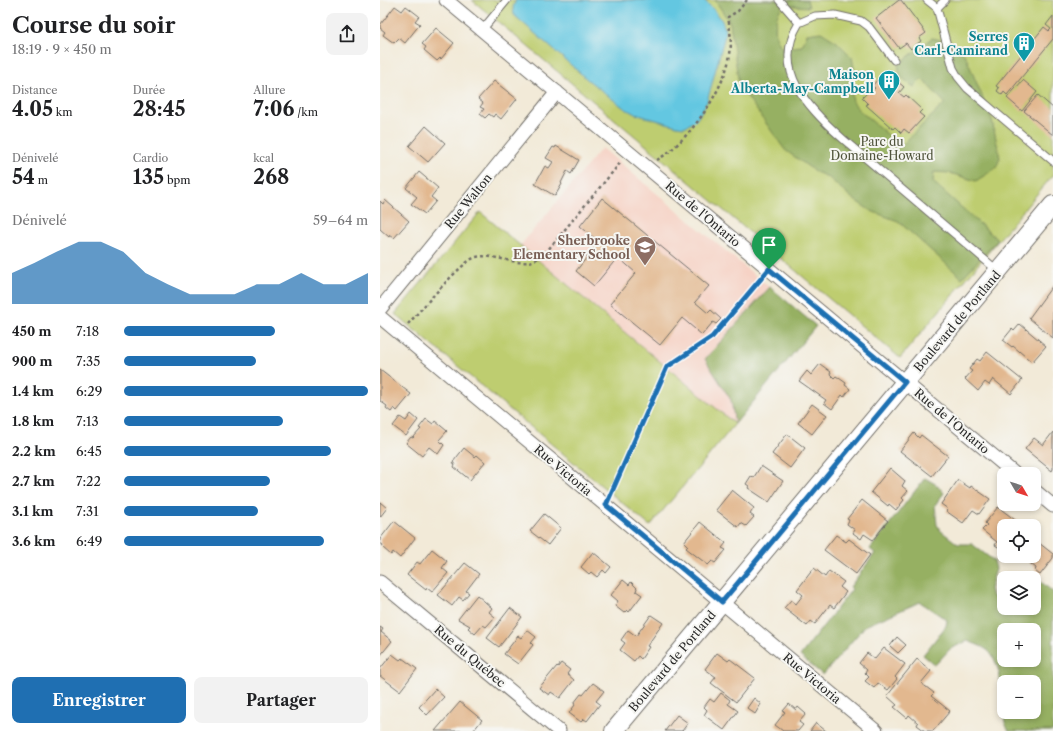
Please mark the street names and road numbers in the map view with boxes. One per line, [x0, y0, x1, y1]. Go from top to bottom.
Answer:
street label: Rue Walton [441, 170, 495, 232]
street label: Rue de l'Ontario [662, 178, 744, 250]
street label: Boulevard de Portland [910, 267, 1004, 375]
street label: Rue de l'Ontario [911, 385, 993, 457]
street label: Rue Victoria [531, 441, 595, 499]
street label: Boulevard de Portland [625, 607, 719, 715]
street label: Rue du Québec [431, 622, 509, 690]
street label: Rue Victoria [780, 649, 844, 707]

